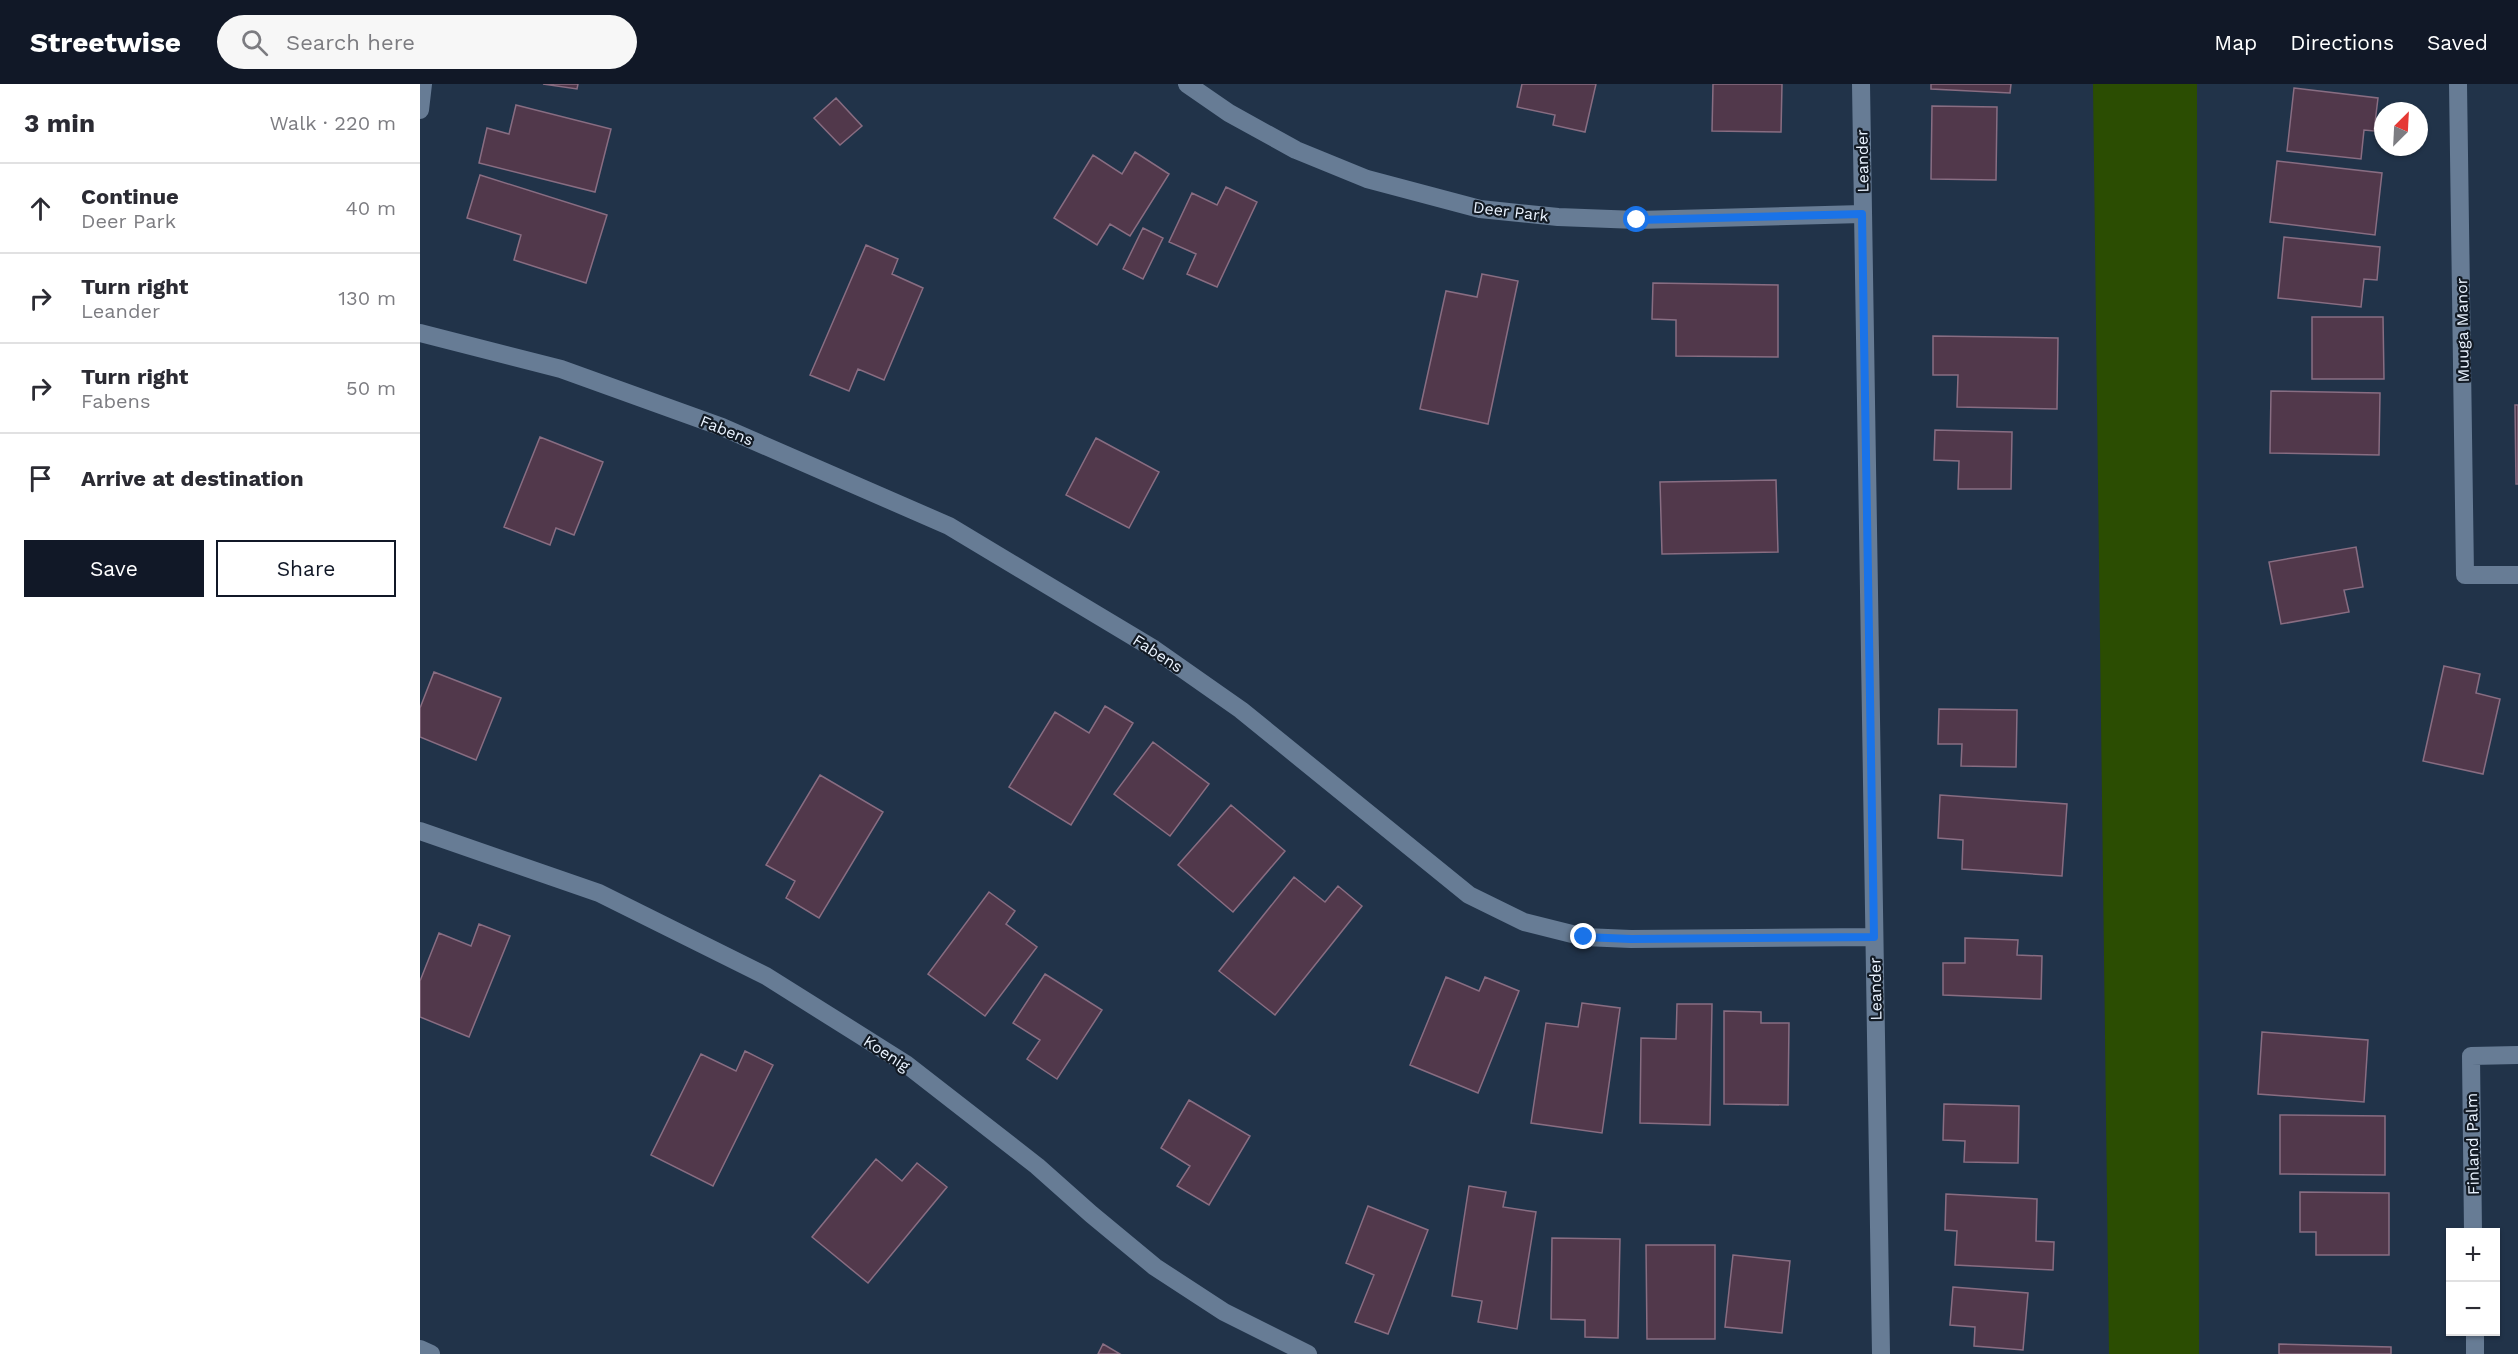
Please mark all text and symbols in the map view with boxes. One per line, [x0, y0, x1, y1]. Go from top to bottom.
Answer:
search box [217, 15, 637, 69]
text: Streetwise [30, 26, 181, 59]
icon: search [238, 26, 271, 59]
text: Search here [286, 30, 415, 55]
text: Map [2214, 30, 2257, 55]
text: Directions [2290, 30, 2394, 55]
text: Saved [2427, 30, 2488, 55]
north arrow [2374, 102, 2428, 156]
text: 3 min [24, 108, 95, 138]
text: Walk · 220 m [269, 111, 396, 135]
street label: Leander [1852, 129, 1873, 193]
text: Continue [81, 184, 179, 209]
icon: ahead [24, 192, 57, 225]
text: 40 m [345, 196, 396, 220]
street label: Deer Park [1472, 197, 1550, 226]
route start [1623, 206, 1649, 232]
text: Deer Park [81, 209, 176, 233]
text: Turn right [81, 274, 188, 299]
street label: Muuga Manor [2452, 277, 2473, 382]
icon: right [24, 282, 57, 315]
text: 130 m [338, 286, 396, 310]
text: Leander [81, 299, 160, 323]
text: Turn right [81, 364, 188, 389]
icon: right [24, 372, 57, 405]
text: 50 m [346, 376, 396, 400]
text: Fabens [81, 389, 151, 413]
street label: Fabens [697, 411, 756, 450]
icon: arrive [24, 462, 57, 495]
text: Arrive at destination [81, 466, 304, 491]
button: Save [24, 540, 204, 597]
button: Share [216, 540, 396, 597]
street label: Fabens [1129, 630, 1186, 677]
route end [1570, 923, 1596, 949]
street label: Leander [1865, 957, 1886, 1021]
street label: Koenig [860, 1031, 914, 1076]
street label: Finland Palm [2462, 1093, 2483, 1195]
map controls [2446, 1228, 2500, 1336]
button: + [2446, 1228, 2500, 1282]
button: − [2446, 1282, 2500, 1336]

